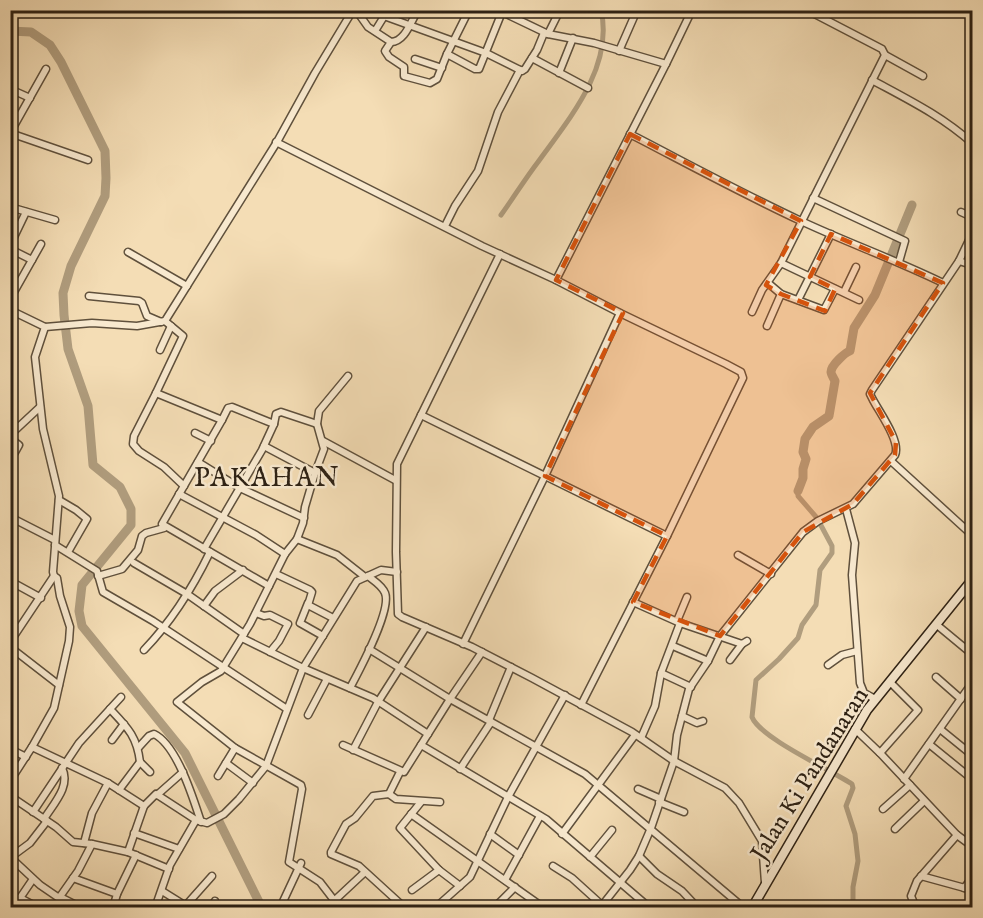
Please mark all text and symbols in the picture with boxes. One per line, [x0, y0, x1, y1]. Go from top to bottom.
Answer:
district label: PAKAHAN [194, 462, 340, 496]
street label: Jalan Ki Pandanaran [743, 682, 876, 870]

